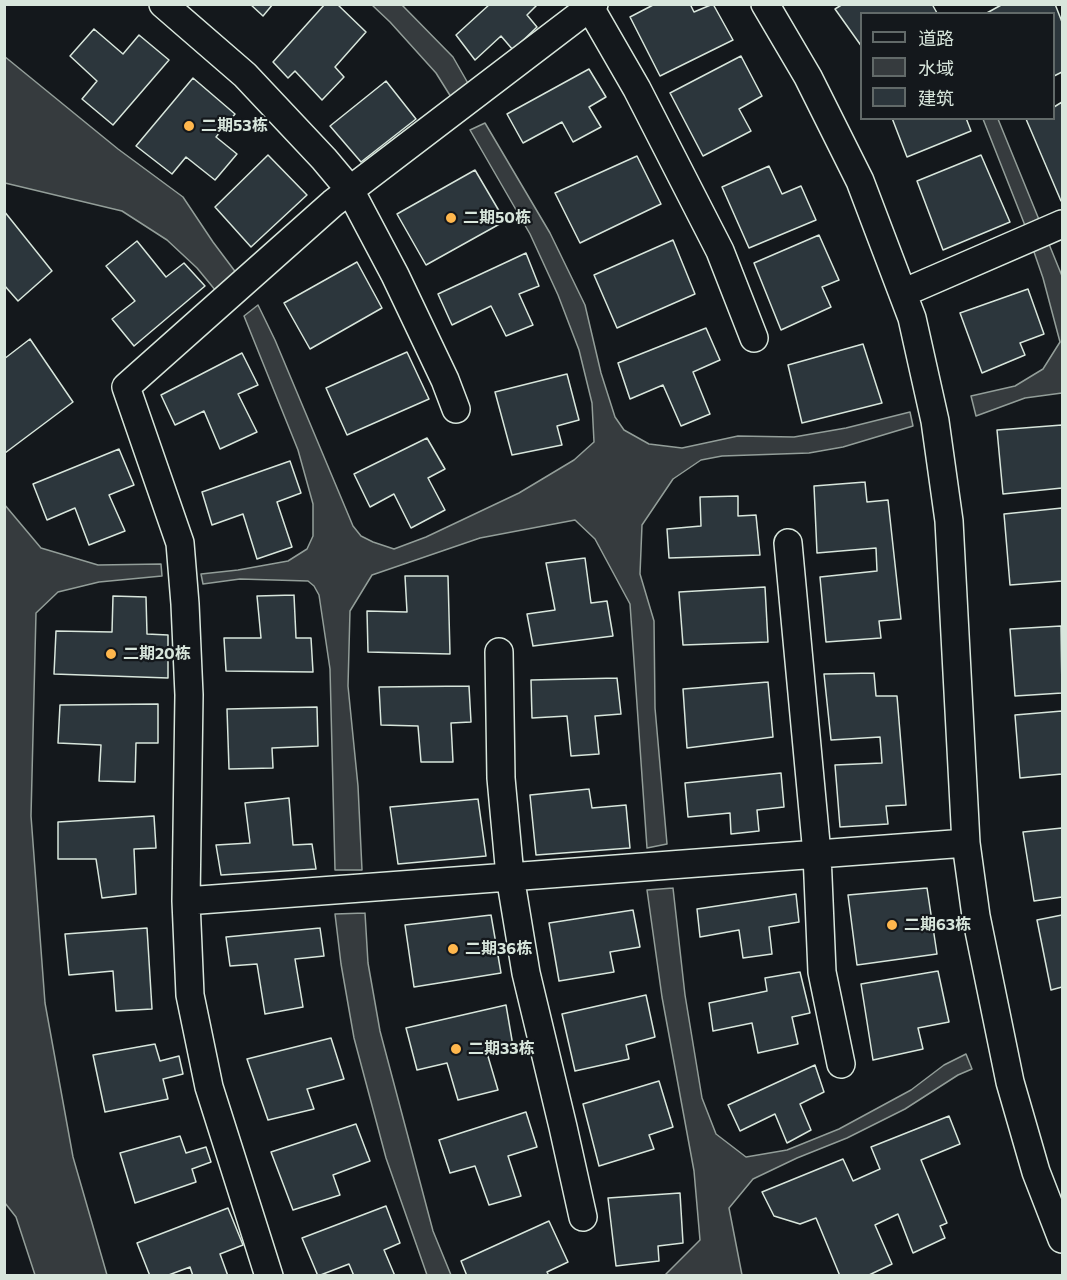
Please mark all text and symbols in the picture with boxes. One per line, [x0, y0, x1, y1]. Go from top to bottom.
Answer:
legend [860, 12, 1055, 120]
text: 道路 [918, 27, 954, 49]
text: 水域 [918, 57, 954, 79]
text: 建筑 [918, 87, 954, 109]
place label: 二期53栋 [201, 116, 268, 136]
marker: 二期53栋 [182, 119, 196, 133]
place label: 二期50栋 [463, 208, 531, 228]
marker: 二期50栋 [444, 211, 458, 225]
place label: 二期20栋 [123, 644, 191, 664]
marker: 二期20栋 [104, 647, 118, 661]
place label: 二期63栋 [904, 915, 971, 935]
marker: 二期63栋 [885, 918, 899, 932]
place label: 二期36栋 [465, 939, 532, 959]
marker: 二期36栋 [446, 942, 460, 956]
place label: 二期33栋 [468, 1039, 535, 1059]
marker: 二期33栋 [449, 1042, 463, 1056]

